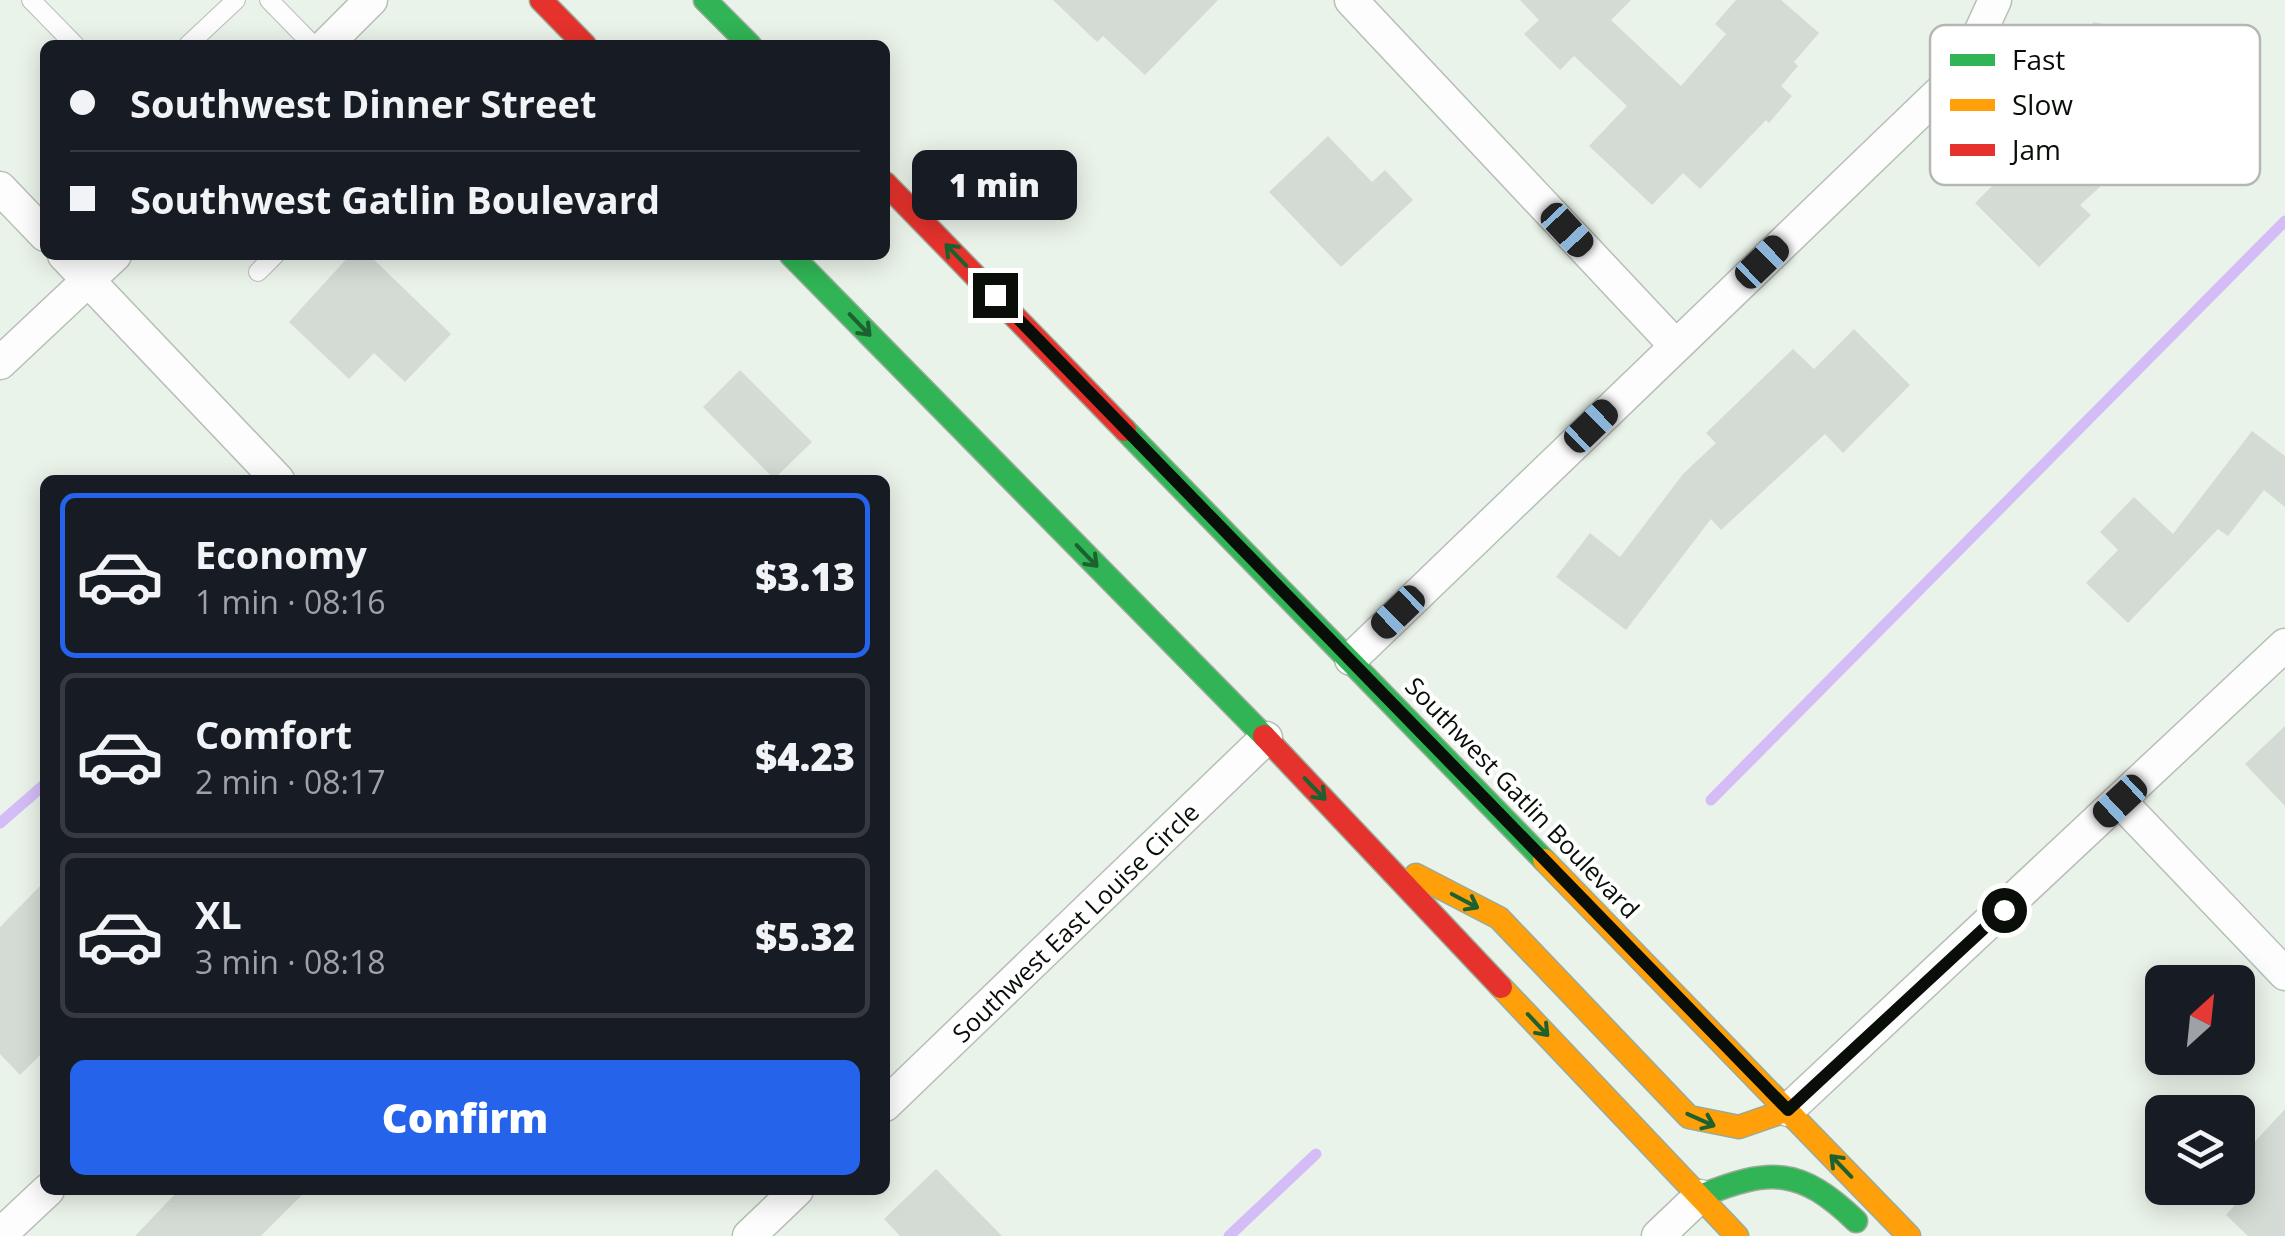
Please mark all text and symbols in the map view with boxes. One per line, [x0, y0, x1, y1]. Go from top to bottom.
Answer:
legend [1930, 25, 2260, 185]
text: Fast [2012, 40, 2065, 78]
text: Southwest Dinner Street [130, 77, 596, 129]
text: Slow [2012, 85, 2073, 123]
text: Jam [2009, 130, 2061, 168]
callout: 1 min [912, 150, 1078, 220]
text: 1 min [949, 163, 1040, 206]
text: Southwest Gatlin Boulevard [130, 173, 660, 225]
car [1536, 198, 1598, 262]
car [1730, 230, 1794, 294]
one-way arrow [944, 244, 968, 268]
route end [973, 273, 1018, 318]
one-way arrow [847, 312, 871, 336]
car [1559, 394, 1623, 458]
text: Economy [195, 528, 367, 580]
icon: car [75, 531, 165, 621]
one-way arrow [1075, 544, 1099, 568]
text: $3.13 [755, 550, 855, 602]
text: 1 min · 08:16 [195, 580, 386, 623]
car [1366, 580, 1430, 644]
street label: Southwest Gatlin Boulevard [1398, 669, 1648, 925]
text: Comfort [195, 708, 352, 760]
icon: car [75, 711, 165, 801]
text: $4.23 [755, 730, 855, 782]
text: 2 min · 08:17 [195, 760, 386, 803]
car [2088, 770, 2152, 832]
one-way arrow [1302, 776, 1326, 800]
street label: Southwest East Louise Circle [944, 795, 1206, 1049]
text: XL [195, 888, 242, 940]
route start [1982, 888, 2027, 933]
icon: car [75, 891, 165, 981]
one-way arrow [1450, 892, 1480, 911]
text: $5.32 [755, 910, 855, 962]
text: 3 min · 08:18 [195, 940, 386, 983]
north arrow [2145, 965, 2255, 1075]
map controls [2145, 965, 2255, 1205]
one-way arrow [1526, 1012, 1550, 1036]
button: Confirm [70, 1060, 860, 1175]
button: layers [2145, 1095, 2255, 1205]
one-way arrow [1685, 1112, 1715, 1130]
one-way arrow [1830, 1154, 1854, 1178]

